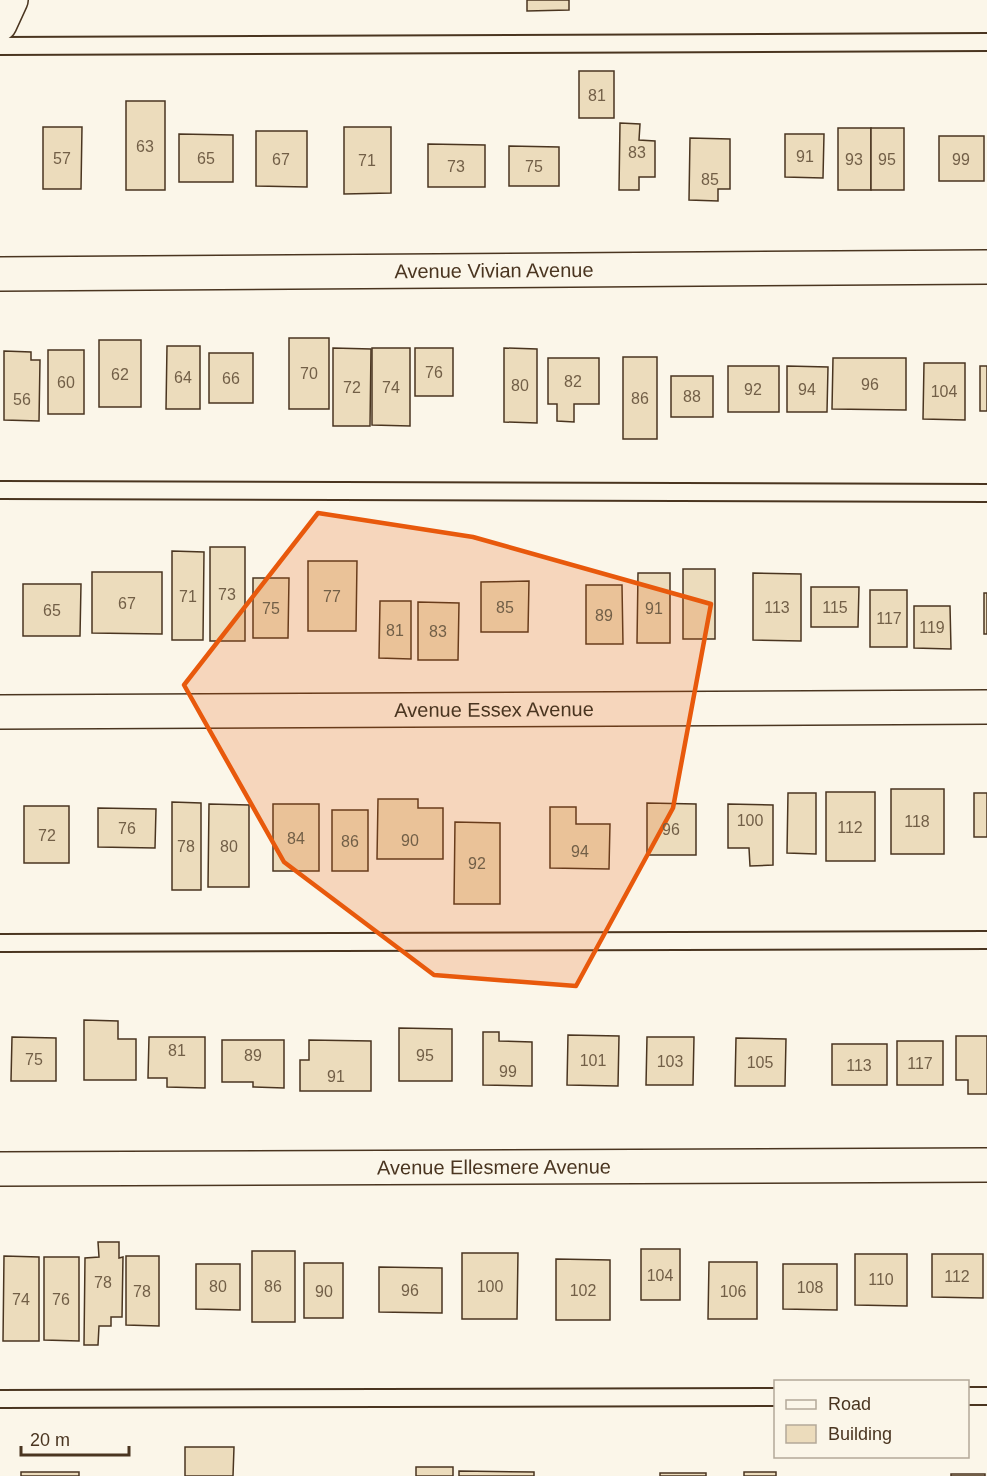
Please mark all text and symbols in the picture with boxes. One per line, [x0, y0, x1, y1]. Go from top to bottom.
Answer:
house number: 81 [588, 87, 606, 104]
house number: 63 [136, 138, 154, 155]
house number: 83 [628, 144, 646, 161]
house number: 91 [796, 148, 814, 165]
house number: 57 [53, 150, 71, 167]
house number: 65 [197, 150, 215, 167]
house number: 67 [272, 151, 290, 168]
house number: 93 [845, 151, 863, 168]
house number: 95 [878, 151, 896, 168]
house number: 99 [952, 151, 970, 168]
house number: 71 [358, 152, 376, 169]
house number: 73 [447, 158, 465, 175]
house number: 75 [525, 158, 543, 175]
house number: 85 [701, 171, 719, 188]
street label: Avenue Vivian Avenue [394, 259, 594, 282]
house number: 76 [425, 364, 443, 381]
house number: 70 [300, 365, 318, 382]
house number: 62 [111, 366, 129, 383]
house number: 64 [174, 369, 192, 386]
house number: 66 [222, 370, 240, 387]
house number: 82 [564, 373, 582, 390]
house number: 60 [57, 374, 75, 391]
house number: 96 [861, 376, 879, 393]
house number: 80 [511, 377, 529, 394]
house number: 72 [343, 379, 361, 396]
house number: 74 [382, 379, 400, 396]
house number: 92 [744, 381, 762, 398]
house number: 94 [798, 381, 816, 398]
house number: 104 [931, 383, 957, 400]
house number: 88 [683, 388, 701, 405]
house number: 86 [631, 390, 649, 407]
house number: 56 [13, 391, 31, 408]
house number: 73 [218, 586, 236, 603]
house number: 71 [179, 588, 197, 605]
house number: 77 [323, 588, 341, 605]
house number: 67 [118, 595, 136, 612]
house number: 85 [496, 599, 514, 616]
house number: 113 [764, 599, 790, 616]
house number: 115 [822, 599, 848, 616]
house number: 75 [262, 600, 280, 617]
house number: 91 [645, 600, 663, 617]
house number: 65 [43, 602, 61, 619]
house number: 89 [595, 607, 613, 624]
house number: 117 [876, 610, 902, 627]
house number: 119 [919, 619, 945, 636]
house number: 81 [386, 622, 404, 639]
house number: 83 [429, 623, 447, 640]
street label: Avenue Essex Avenue [394, 698, 594, 721]
house number: 100 [737, 812, 763, 829]
house number: 118 [904, 813, 930, 830]
house number: 112 [837, 819, 863, 836]
house number: 76 [118, 820, 136, 837]
house number: 96 [662, 821, 680, 838]
house number: 72 [38, 827, 56, 844]
house number: 84 [287, 830, 305, 847]
house number: 90 [401, 832, 419, 849]
house number: 86 [341, 833, 359, 850]
house number: 78 [177, 838, 195, 855]
house number: 80 [220, 838, 238, 855]
house number: 94 [571, 843, 589, 860]
house number: 92 [468, 855, 486, 872]
house number: 81 [168, 1042, 186, 1059]
house number: 89 [244, 1047, 262, 1064]
house number: 95 [416, 1047, 434, 1064]
house number: 75 [25, 1051, 43, 1068]
house number: 101 [580, 1052, 606, 1069]
house number: 103 [657, 1053, 683, 1070]
house number: 105 [747, 1054, 773, 1071]
house number: 117 [907, 1055, 933, 1072]
house number: 113 [846, 1057, 872, 1074]
house number: 99 [499, 1063, 517, 1080]
house number: 91 [327, 1068, 345, 1085]
street label: Avenue Ellesmere Avenue [377, 1156, 611, 1178]
house number: 104 [647, 1267, 673, 1284]
house number: 112 [944, 1268, 970, 1285]
house number: 110 [868, 1271, 894, 1288]
house number: 78 [94, 1274, 112, 1291]
house number: 80 [209, 1278, 227, 1295]
house number: 86 [264, 1278, 282, 1295]
house number: 100 [477, 1278, 503, 1295]
house number: 108 [797, 1279, 823, 1296]
house number: 96 [401, 1282, 419, 1299]
house number: 102 [570, 1282, 596, 1299]
house number: 78 [133, 1283, 151, 1300]
house number: 90 [315, 1283, 333, 1300]
house number: 106 [720, 1283, 746, 1300]
house number: 74 [12, 1291, 30, 1308]
house number: 76 [52, 1291, 70, 1308]
legend [774, 1380, 969, 1458]
text: Road [828, 1394, 871, 1414]
scale bar [21, 1419, 129, 1457]
text: Building [828, 1424, 892, 1444]
text: 20 m [30, 1430, 70, 1450]

